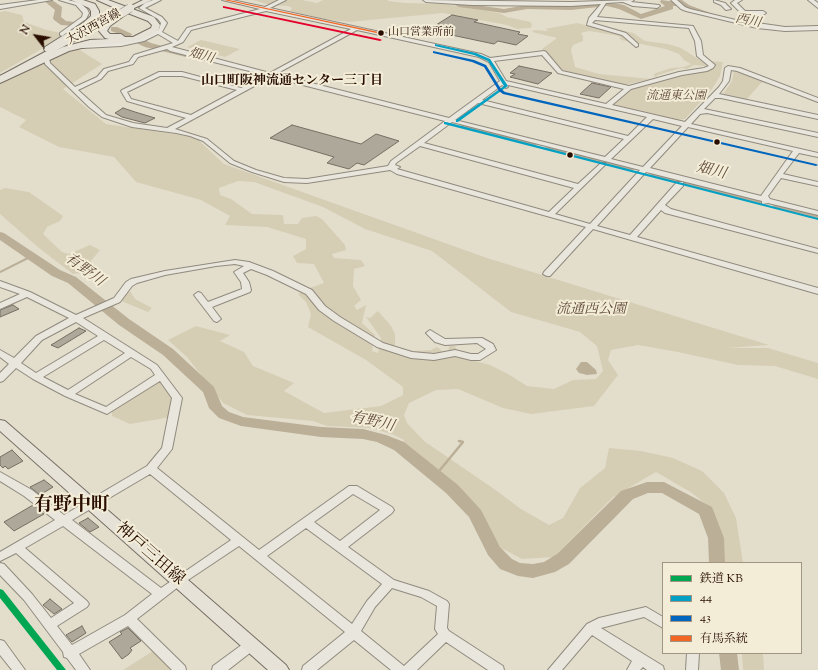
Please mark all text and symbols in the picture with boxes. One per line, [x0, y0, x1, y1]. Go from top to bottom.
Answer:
street label: 大沢西宮線 [64, 7, 124, 49]
water label: 西川 [734, 12, 762, 32]
north arrow [16, 16, 56, 56]
text: N [17, 22, 35, 38]
place label: 山口営業所前 [388, 26, 454, 40]
marker: 山口営業所前 [376, 28, 386, 38]
water label: 畑川 [186, 46, 216, 68]
district label: 山口町阪神流通センター三丁目 [201, 74, 383, 90]
park label: 流通東公園 [646, 90, 706, 104]
unlabelled marker [712, 137, 722, 147]
unlabelled marker [565, 150, 575, 160]
water label: 畑川 [694, 160, 728, 184]
water label: 有野川 [61, 250, 107, 292]
park label: 流通西公園 [556, 303, 626, 319]
water label: 有野川 [348, 409, 396, 437]
district label: 有野中町 [34, 496, 110, 518]
street label: 神戸三田線 [110, 519, 188, 591]
legend [662, 562, 802, 654]
text: 鉄道 KB [700, 570, 743, 588]
text: 44 [700, 589, 712, 607]
text: 43 [700, 609, 711, 627]
text: 有馬系統 [700, 630, 748, 648]

